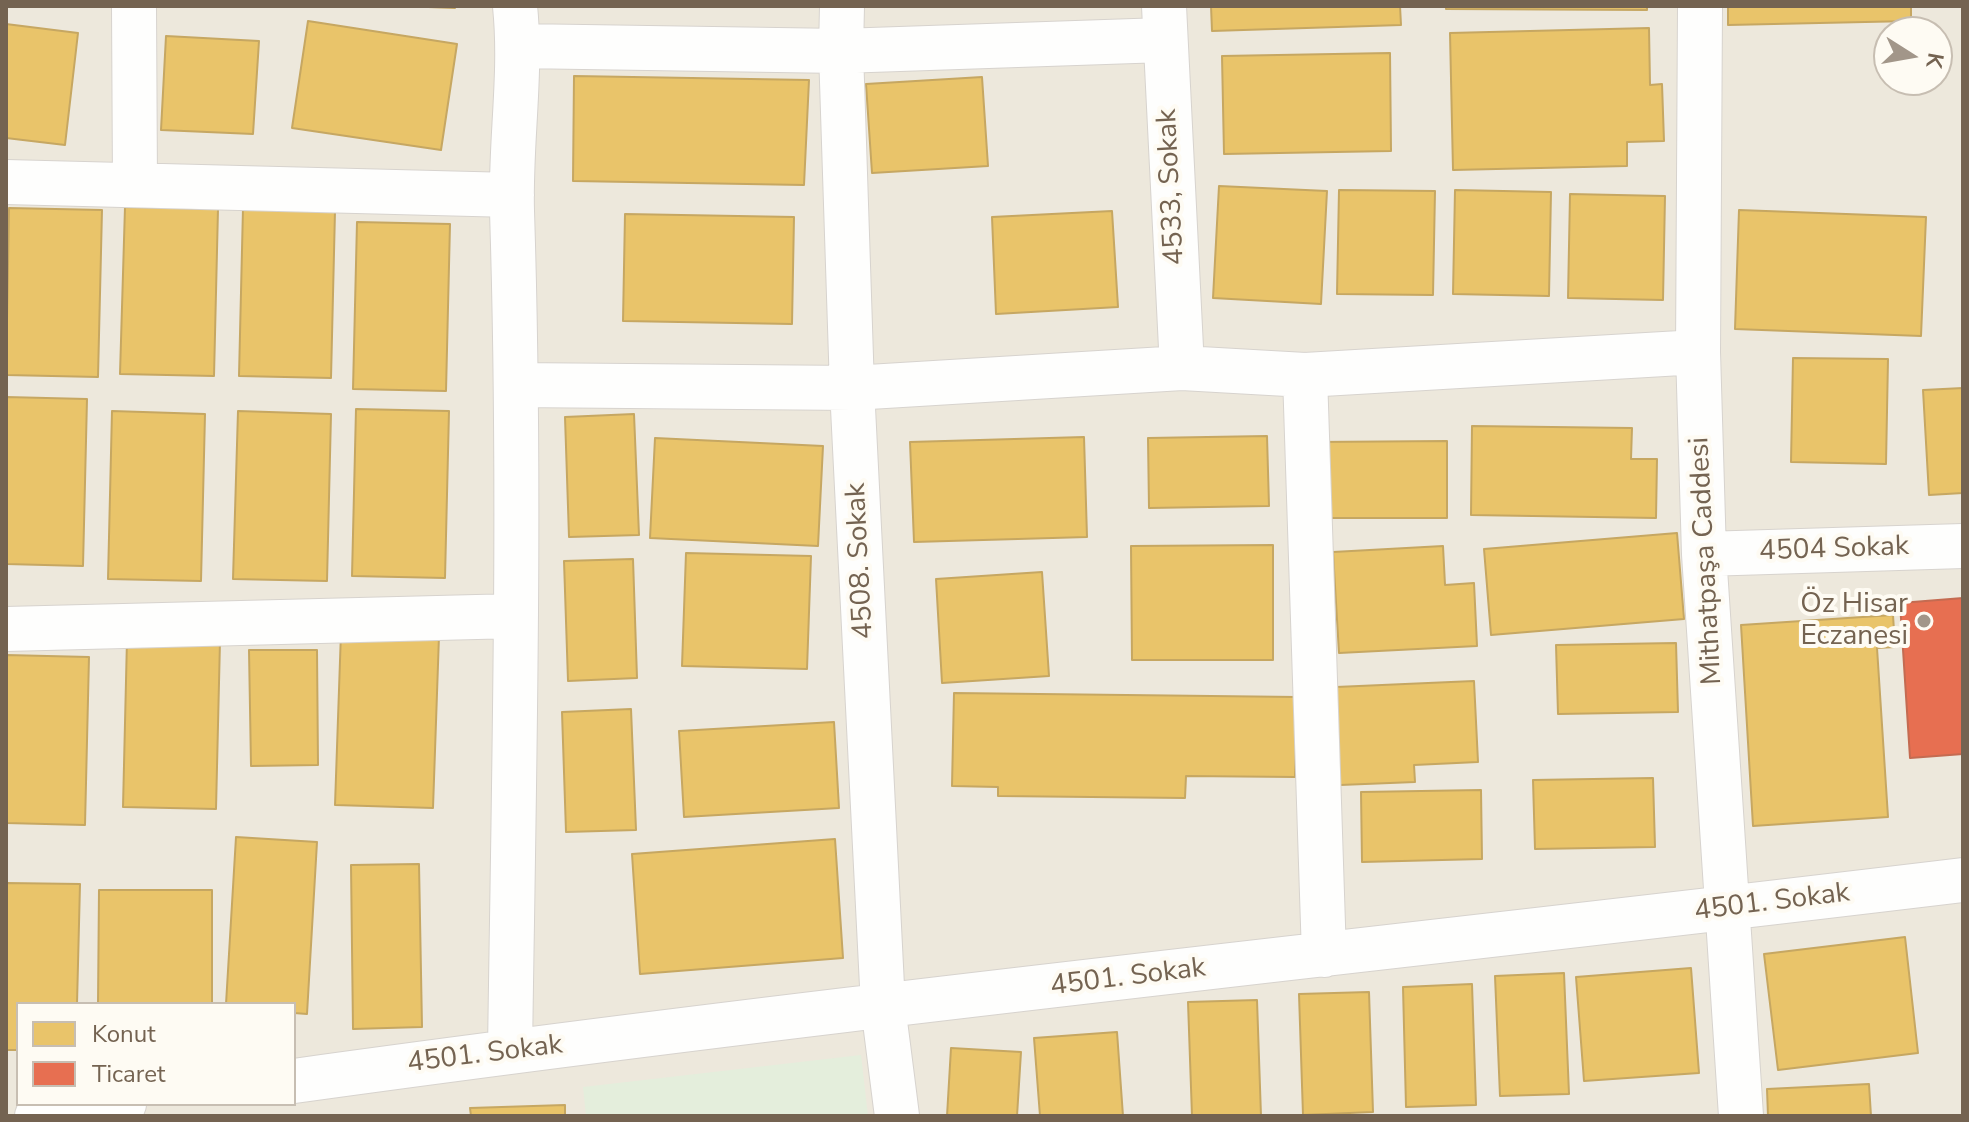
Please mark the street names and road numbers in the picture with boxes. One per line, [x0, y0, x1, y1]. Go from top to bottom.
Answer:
street label: 4533, Sokak [1151, 108, 1193, 266]
street label: Mithatpaşa Caddesi [1684, 436, 1730, 686]
street label: 4508. Sokak [840, 482, 882, 640]
street label: 4504 Sokak [1759, 531, 1909, 569]
street label: 4501. Sokak [1692, 877, 1852, 929]
street label: 4501. Sokak [1048, 952, 1208, 1004]
street label: 4501. Sokak [405, 1029, 565, 1081]

